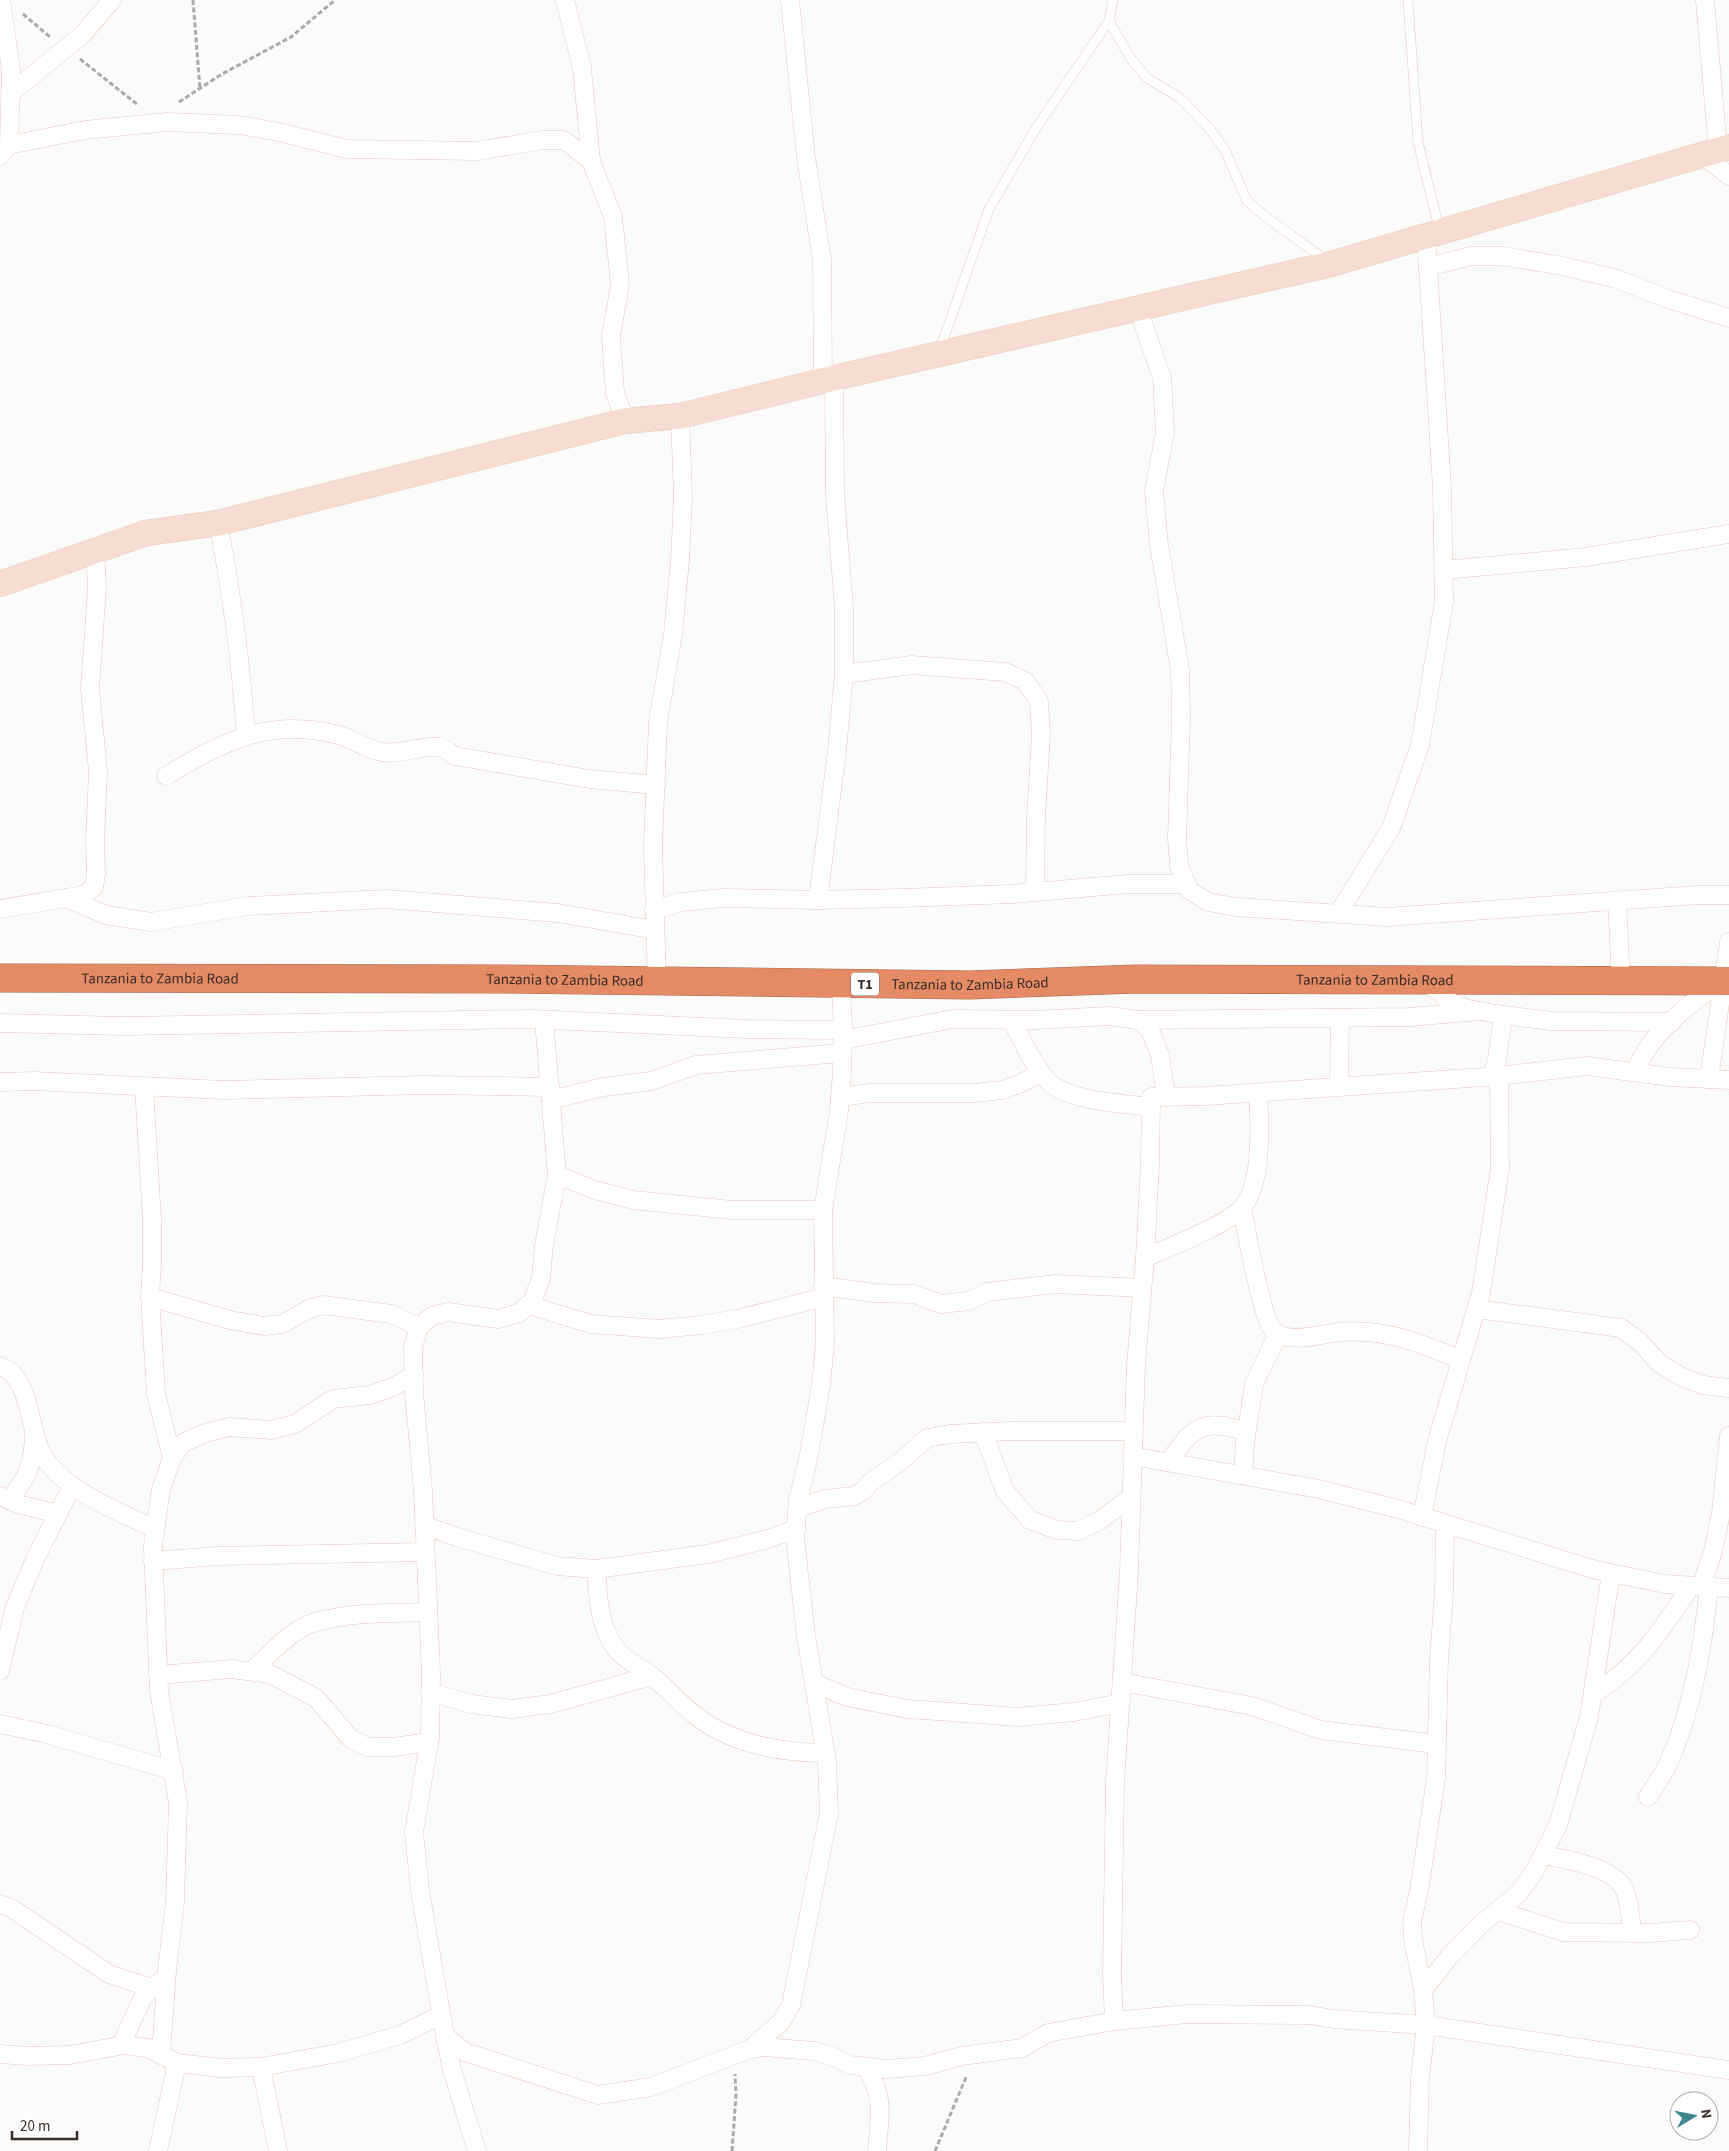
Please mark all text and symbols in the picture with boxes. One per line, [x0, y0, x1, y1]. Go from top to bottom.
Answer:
street label: Tanzania to Zambia Road [81, 968, 239, 989]
street label: Tanzania to Zambia Road [486, 969, 644, 992]
street label: Tanzania to Zambia Road [1296, 970, 1454, 991]
road number: T1 [851, 972, 879, 996]
street label: Tanzania to Zambia Road [891, 972, 1049, 996]
north arrow [1669, 2091, 1719, 2141]
scale bar [12, 2108, 78, 2140]
text: N [1695, 2108, 1716, 2120]
text: 20 m [20, 2116, 50, 2137]

